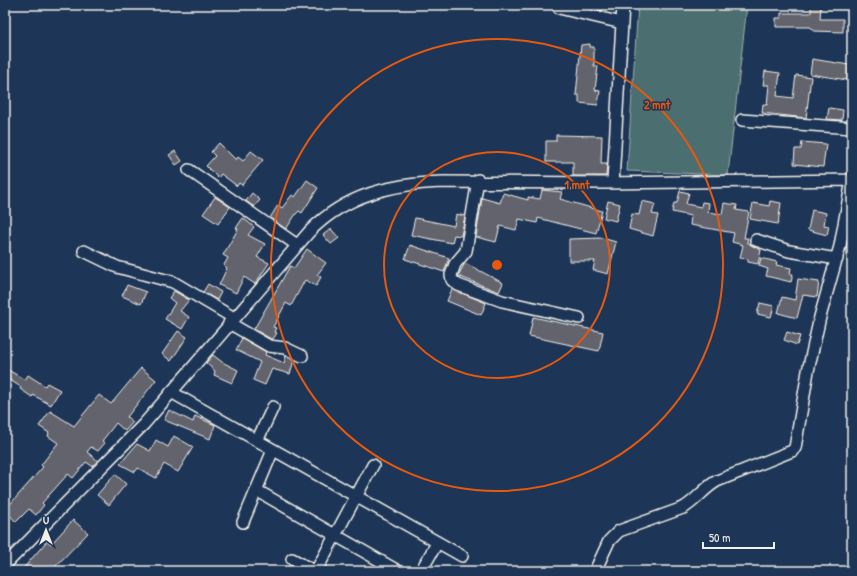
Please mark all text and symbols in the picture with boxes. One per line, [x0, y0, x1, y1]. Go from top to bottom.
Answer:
text: 2 mnt [644, 96, 671, 113]
text: 1 mnt [565, 176, 590, 193]
centre of rings [490, 258, 504, 272]
north arrow [26, 510, 66, 550]
text: U [43, 513, 49, 527]
scale bar [703, 524, 774, 550]
text: 50 m [709, 529, 730, 546]

